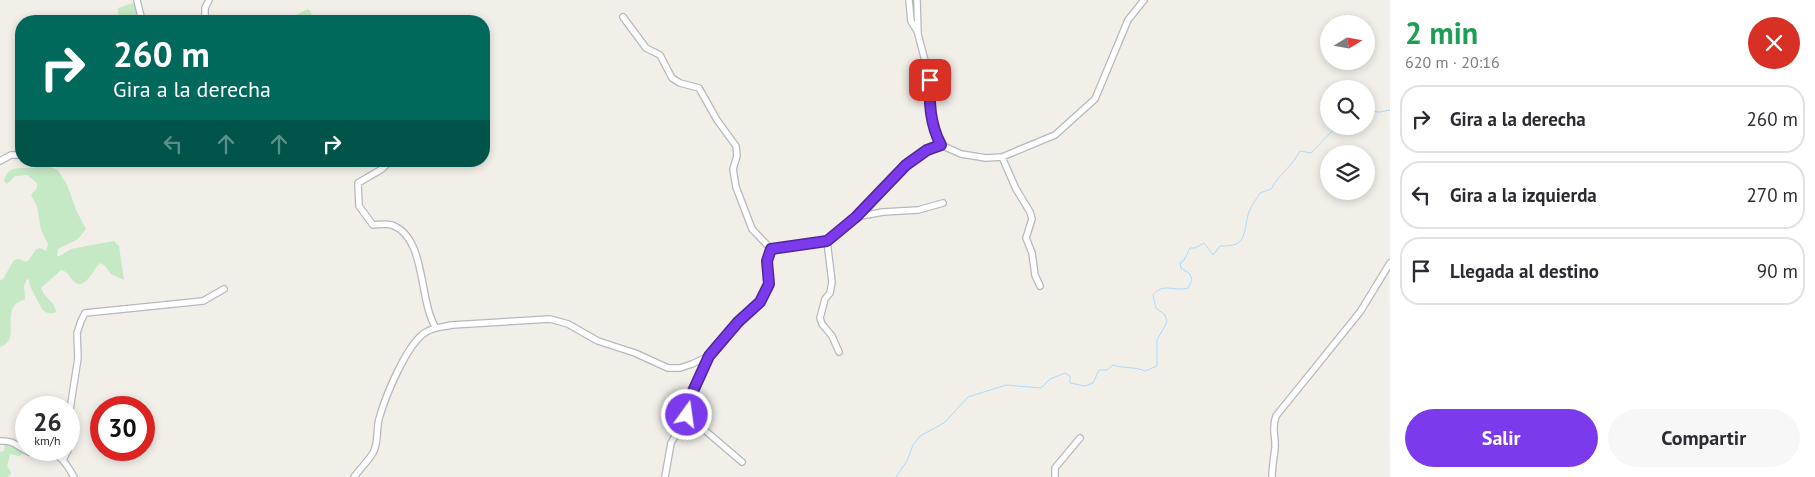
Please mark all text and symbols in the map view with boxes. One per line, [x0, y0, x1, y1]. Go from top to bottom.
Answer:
text: 2 min [1405, 13, 1478, 52]
north arrow [1320, 15, 1375, 70]
map controls [1320, 15, 1375, 200]
button: close [1748, 17, 1800, 69]
text: 260 m [113, 31, 210, 77]
icon: right [30, 35, 95, 100]
text: 620 m · 20:16 [1405, 52, 1500, 72]
pin [909, 59, 951, 101]
icon: arrive [916, 66, 944, 94]
text: Gira a la derecha [113, 75, 271, 103]
button: search [1320, 80, 1375, 135]
icon: right [1407, 105, 1435, 133]
text: Gira a la derecha [1450, 107, 1586, 131]
text: 260 m [1746, 107, 1798, 131]
icon: left [159, 130, 187, 158]
icon: ahead [212, 130, 240, 158]
icon: ahead [265, 130, 293, 158]
icon: right [318, 130, 346, 158]
button: layers [1320, 145, 1375, 200]
icon: left [1407, 181, 1435, 209]
text: Gira a la izquierda [1450, 183, 1597, 207]
text: 270 m [1746, 183, 1798, 207]
icon: arrive [1407, 257, 1435, 285]
text: Llegada al destino [1450, 259, 1599, 283]
text: 90 m [1757, 259, 1798, 283]
position arrow [660, 388, 712, 440]
speed limit sign: 30 [90, 396, 155, 461]
text: 26 [33, 406, 62, 438]
button: Salir [1405, 409, 1598, 467]
button: Compartir [1608, 409, 1800, 467]
text: km/h [34, 433, 61, 448]

